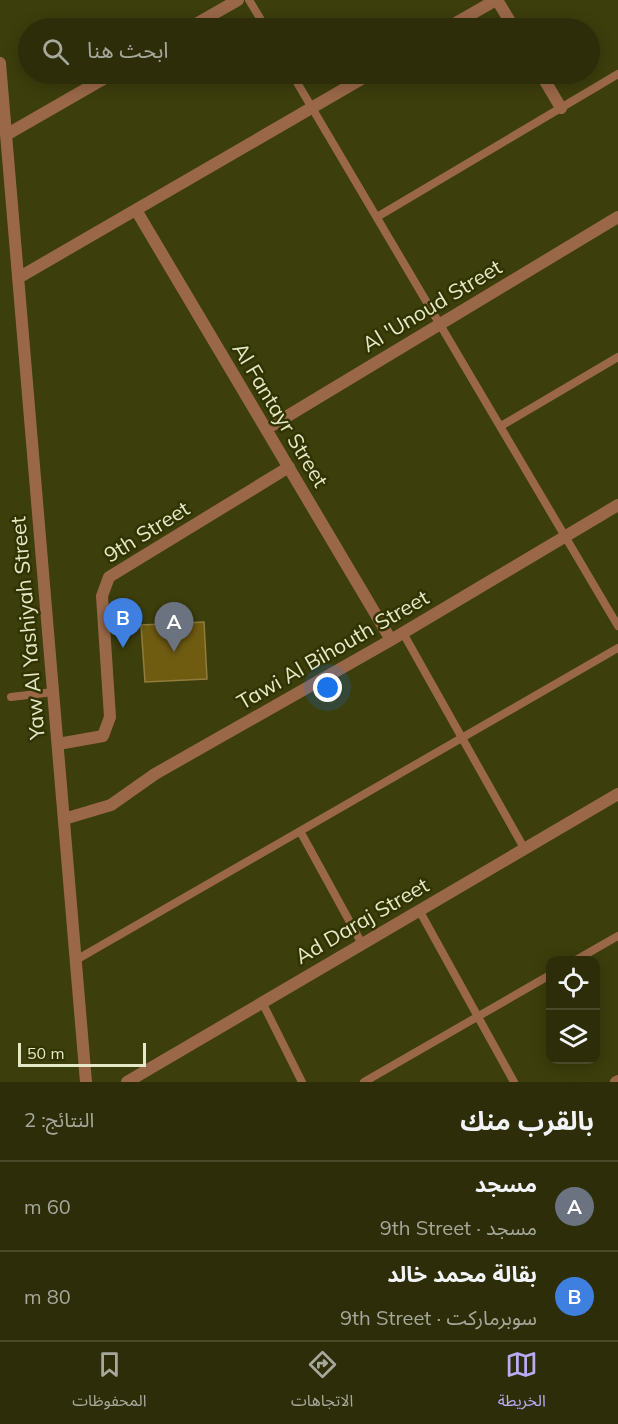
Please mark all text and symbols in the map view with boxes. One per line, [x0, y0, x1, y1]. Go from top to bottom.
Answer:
search box [18, 18, 600, 84]
icon: search [39, 35, 72, 68]
text: ابحث هنا [87, 36, 169, 64]
street label: Al 'Unoud Street [357, 253, 506, 357]
street label: Al Fantayr Street [227, 337, 334, 492]
street label: 9th Street [99, 495, 194, 568]
street label: Yaw Al Yashiyah Street [4, 515, 50, 742]
street label: Tawi Al Bihouth Street [232, 584, 433, 715]
pin: B [104, 598, 142, 648]
pin: A [154, 602, 194, 652]
your location [313, 673, 342, 702]
street label: Ad Daraj Street [290, 871, 433, 969]
map controls [546, 956, 600, 1064]
button: locate [546, 956, 600, 1010]
button: layers [546, 1010, 600, 1064]
scale bar [18, 1040, 146, 1068]
text: 50 m [27, 1043, 64, 1063]
text: بالقرب منك [460, 1104, 594, 1137]
text: النتائج: 2 [24, 1107, 94, 1132]
text: مسجد [475, 1170, 537, 1198]
text: 60 m [24, 1194, 71, 1219]
text: A [567, 1194, 582, 1219]
text: مسجد · 9th Street [380, 1215, 537, 1240]
text: بقالة محمد خالد [387, 1260, 537, 1288]
text: 80 m [24, 1284, 71, 1309]
text: B [568, 1284, 581, 1309]
text: سوبرماركت · 9th Street [340, 1305, 537, 1330]
tab: المحفوظات [72, 1348, 146, 1418]
tab: الاتجاهات [291, 1348, 353, 1418]
tab: الخريطة [498, 1348, 546, 1418]

